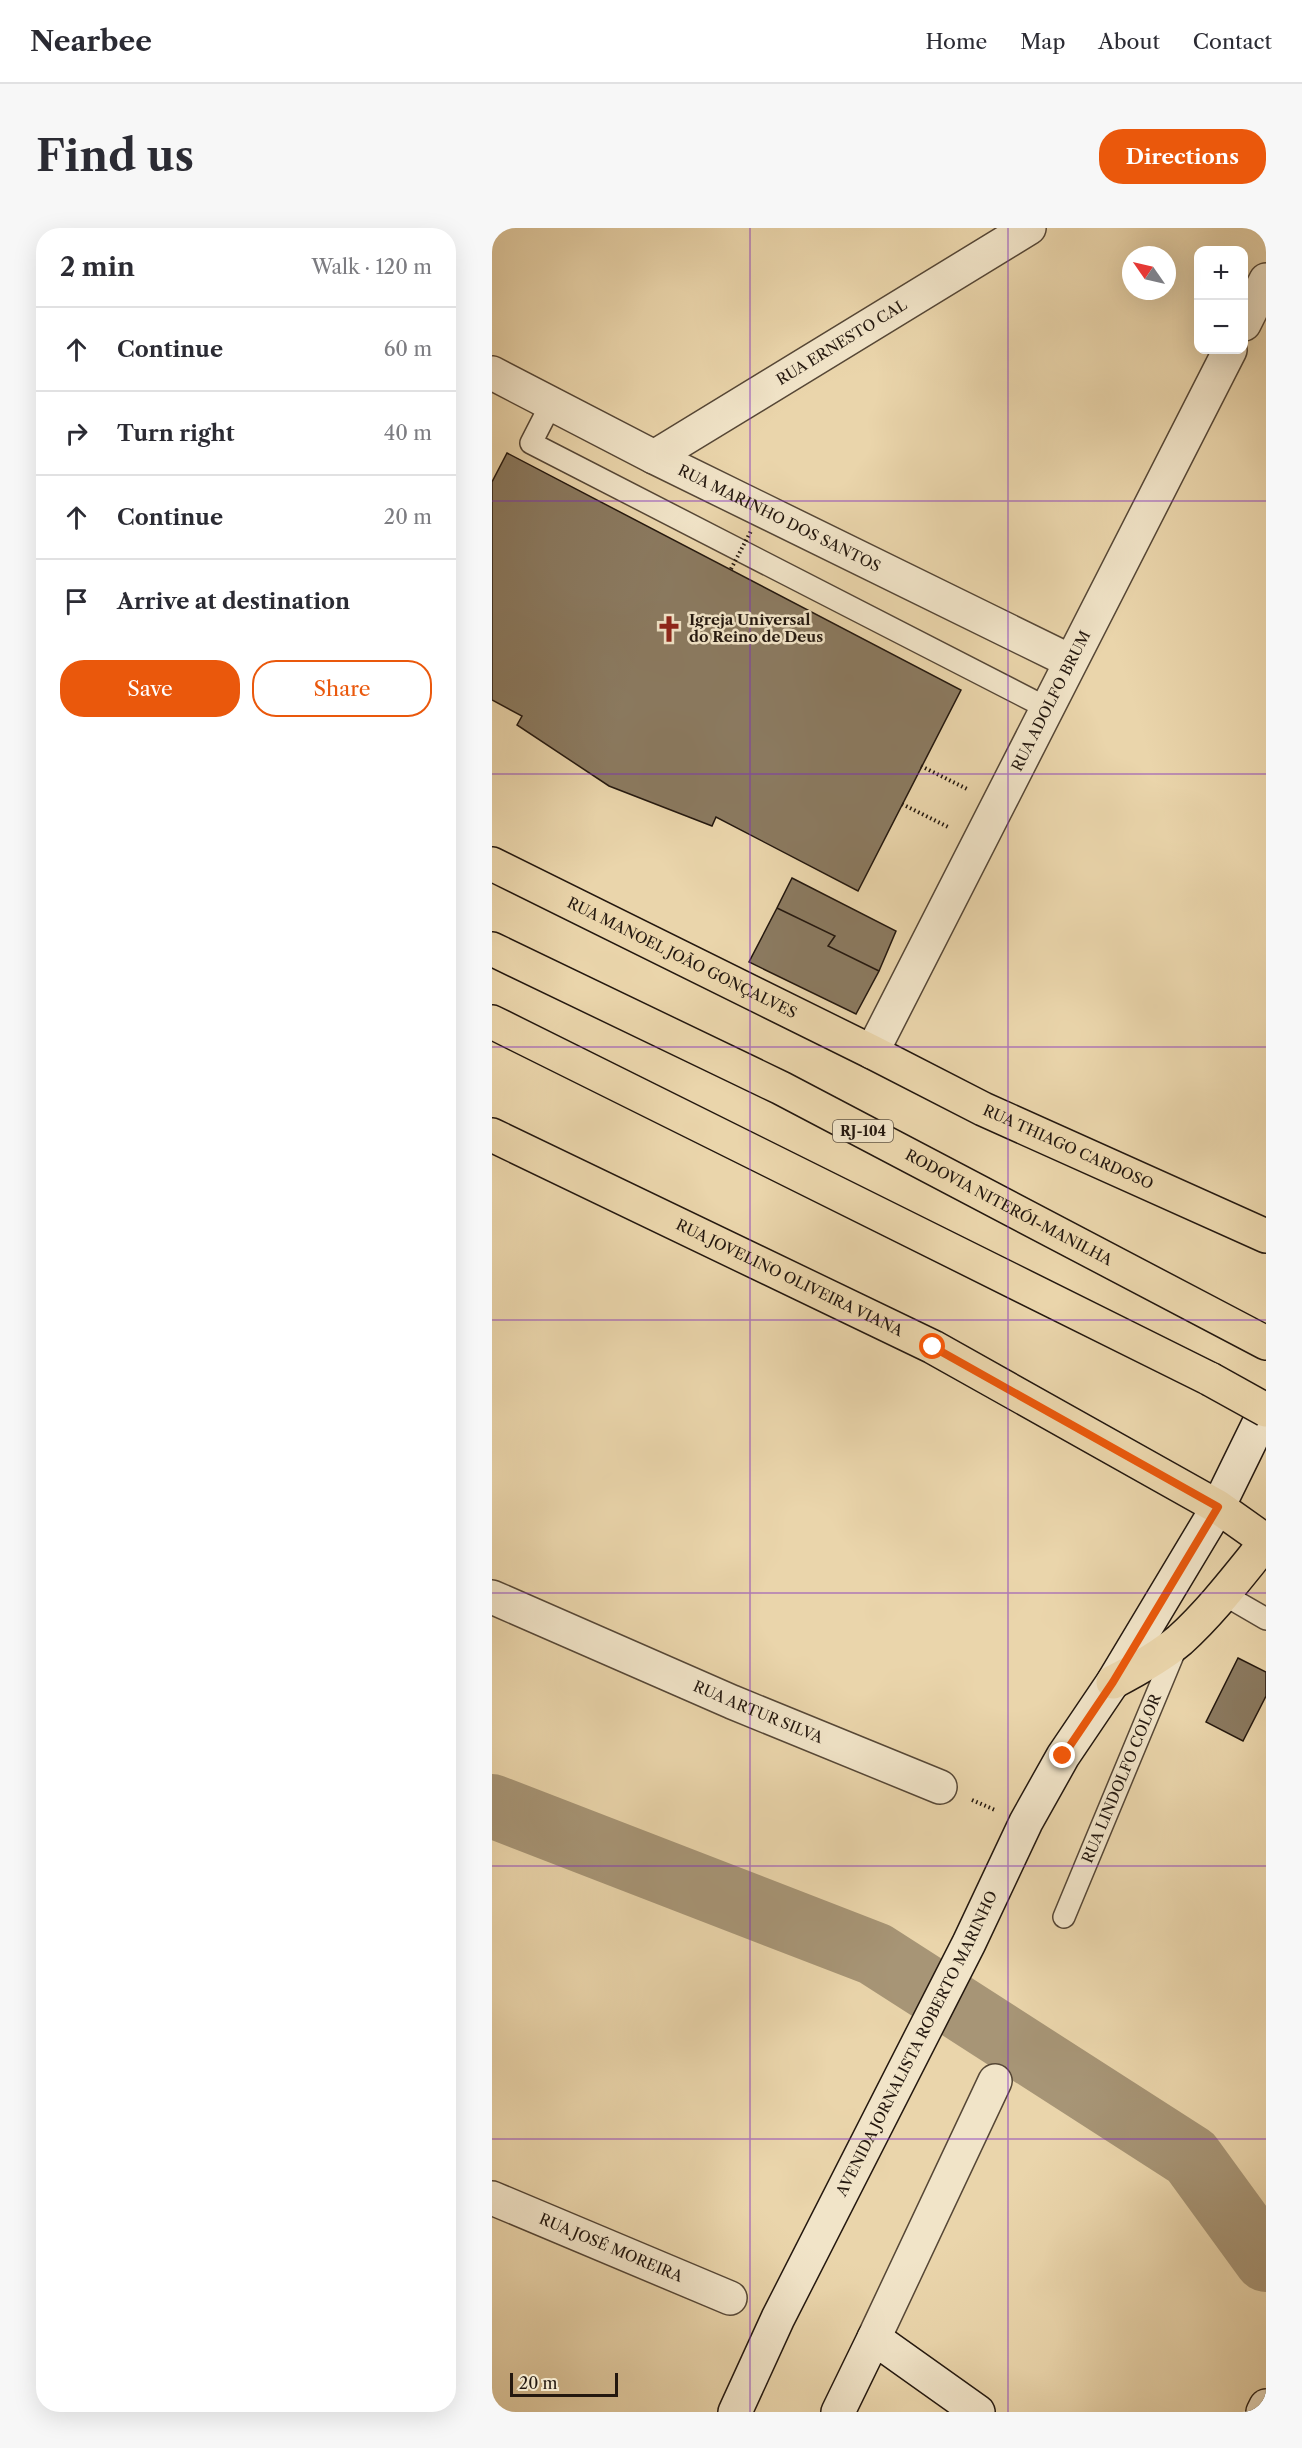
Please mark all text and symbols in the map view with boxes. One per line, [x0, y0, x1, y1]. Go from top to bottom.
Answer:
text: Nearbee [30, 24, 152, 58]
text: Home [926, 29, 987, 54]
text: Map [1020, 29, 1065, 54]
text: About [1098, 29, 1160, 54]
text: Contact [1193, 29, 1272, 54]
button: Directions [1099, 129, 1266, 184]
text: Find us [36, 130, 194, 182]
north arrow [1122, 246, 1176, 300]
map controls [1194, 246, 1248, 354]
button: + [1194, 246, 1248, 300]
text: 2 min [60, 251, 135, 283]
text: Walk · 120 m [311, 255, 432, 279]
street label: RUA ERNESTO CAL [773, 295, 910, 389]
button: − [1194, 300, 1248, 354]
icon: ahead [60, 333, 93, 366]
text: Continue [117, 336, 223, 363]
text: 60 m [384, 337, 432, 361]
icon: right [60, 417, 93, 450]
text: Turn right [117, 420, 235, 447]
text: 40 m [384, 421, 432, 445]
street label: RUA MARINHO DOS SANTOS [675, 460, 884, 576]
icon: ahead [60, 501, 93, 534]
text: Continue [117, 504, 223, 531]
text: 20 m [384, 505, 432, 529]
icon: arrive [60, 585, 93, 618]
text: Arrive at destination [117, 588, 350, 615]
place label: Igreja Universal do Reino de Deus [689, 610, 823, 646]
church icon: Igreja Universal do Reino de Deus [654, 614, 684, 644]
street label: RUA ADOLFO BRUM [1007, 627, 1094, 774]
button: Save [60, 660, 240, 717]
button: Share [252, 660, 432, 717]
street label: RUA MANOEL JOÃO GONÇALVES [564, 893, 800, 1022]
street label: RUA THIAGO CARDOSO [980, 1100, 1156, 1193]
road number: RJ-104 [833, 1120, 893, 1142]
street label: RODOVIA NITERÓI-MANILHA [902, 1145, 1117, 1270]
street label: RUA JOVELINO OLIVEIRA VIANA [673, 1215, 907, 1341]
route start [919, 1333, 945, 1359]
street label: RUA ARTUR SILVA [690, 1676, 827, 1748]
street label: RUA LINDOLFO COLOR [1077, 1690, 1165, 1866]
route end [1049, 1742, 1075, 1768]
street label: AVENIDA JORNALISTA ROBERTO MARINHO [831, 1888, 1001, 2200]
street label: RUA JOSÉ MOREIRA [536, 2209, 687, 2286]
scale bar [510, 2370, 618, 2398]
text: 20 m [519, 2373, 558, 2393]

